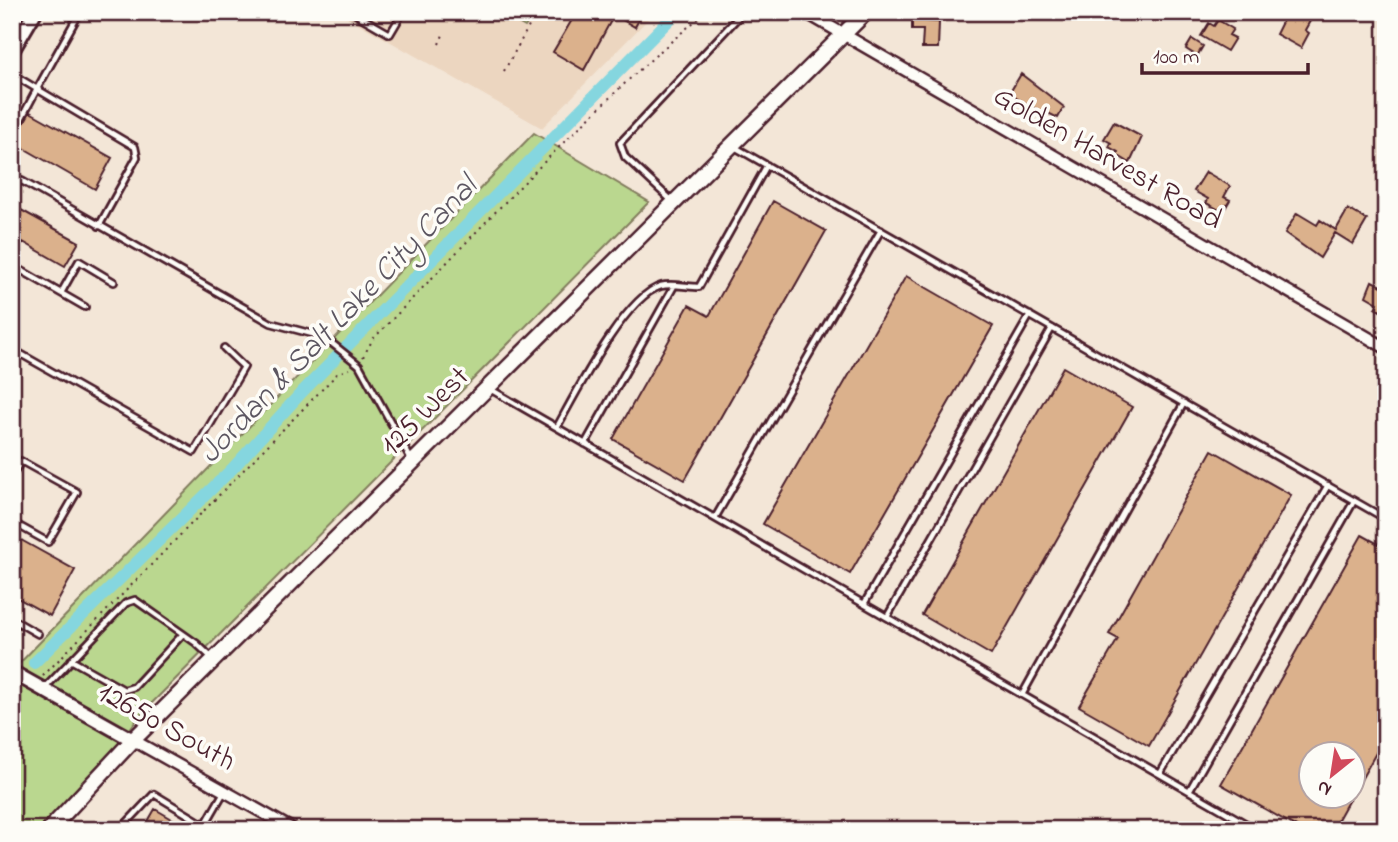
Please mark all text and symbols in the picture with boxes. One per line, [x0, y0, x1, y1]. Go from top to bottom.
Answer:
scale bar [1142, 32, 1309, 76]
text: 100 m [1153, 43, 1199, 73]
street label: Golden Harvest Road [984, 75, 1230, 243]
water label: Jordan & Salt Lake City Canal [189, 164, 492, 476]
street label: 125 West [371, 357, 481, 467]
street label: 12650 South [89, 672, 243, 784]
north arrow [1296, 740, 1366, 810]
text: N [1312, 773, 1337, 802]

